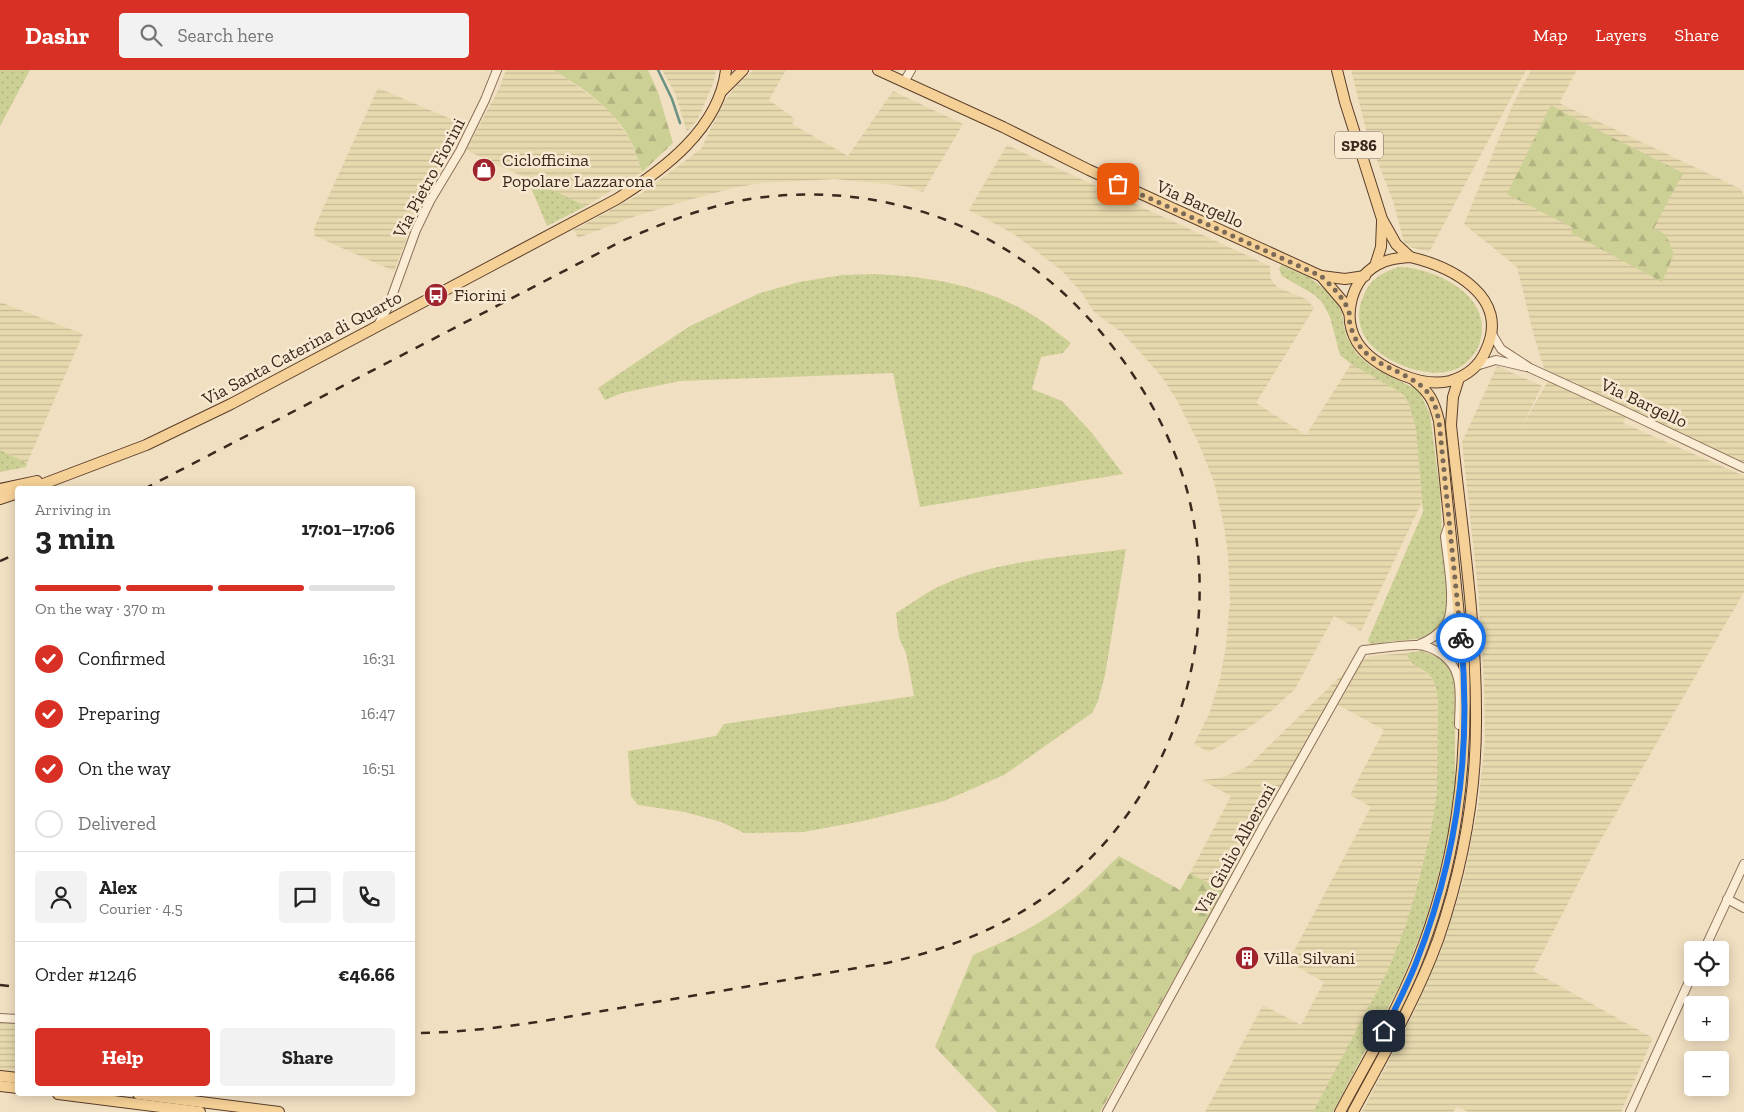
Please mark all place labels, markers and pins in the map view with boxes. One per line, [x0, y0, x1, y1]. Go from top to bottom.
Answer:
place label: Ciclofficina Popolare Lazzarona [502, 149, 654, 192]
shop icon: Ciclofficina Popolare Lazzarona [471, 157, 497, 183]
pin [1097, 163, 1139, 205]
bus stop icon: Fiorini [423, 282, 449, 308]
place label: Fiorini [454, 284, 506, 306]
building icon: Villa Silvani [1234, 945, 1260, 971]
place label: Villa Silvani [1263, 947, 1355, 969]
pin [1363, 1010, 1405, 1052]

